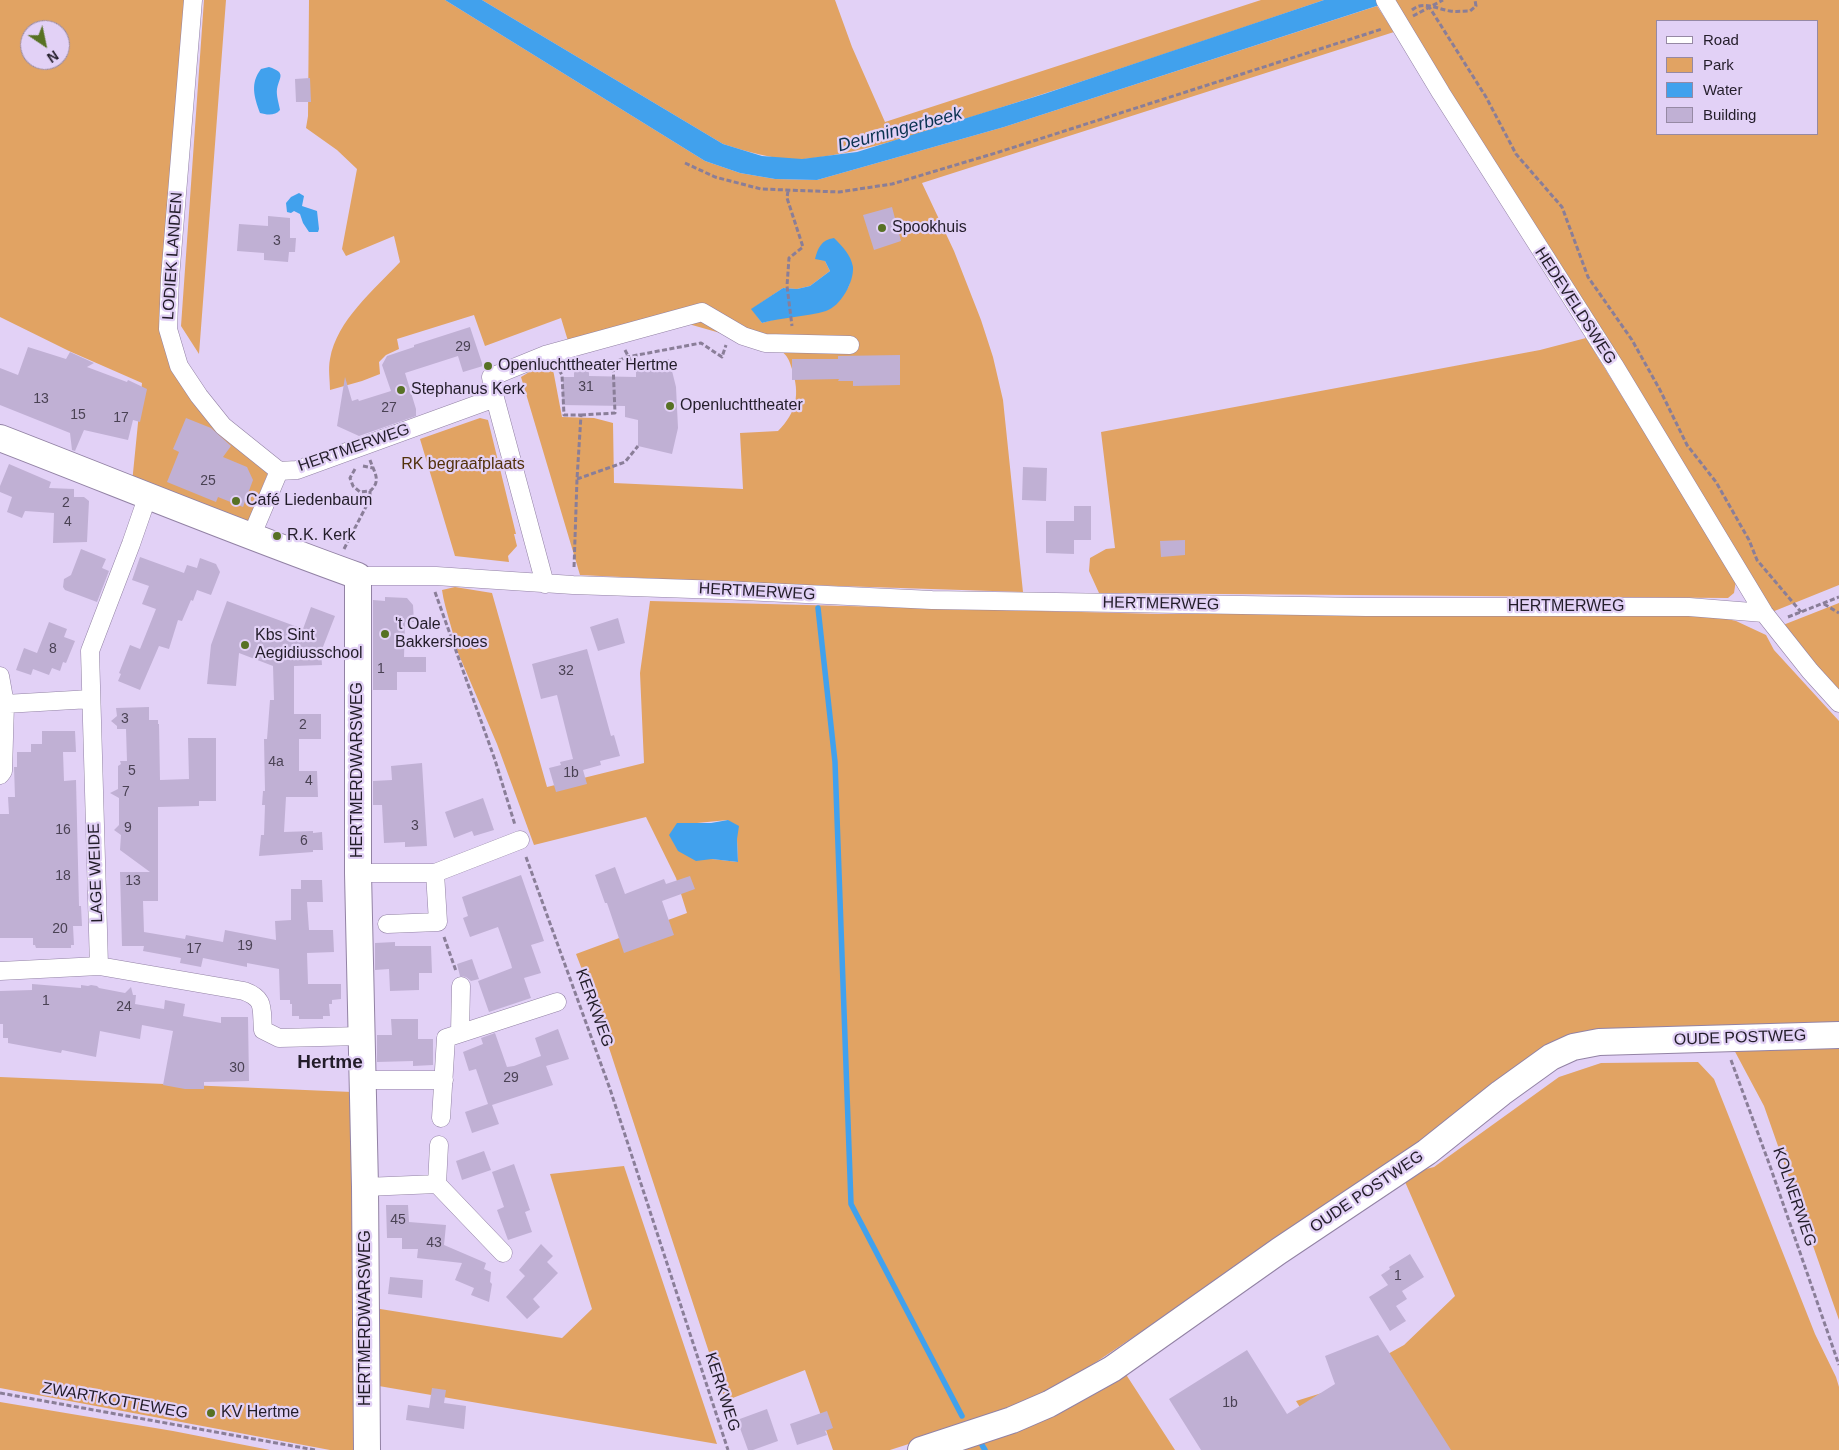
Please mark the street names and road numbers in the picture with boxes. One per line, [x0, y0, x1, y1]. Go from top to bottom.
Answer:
street label: LODIEK LANDEN [159, 191, 187, 321]
street label: HEDEVELDSWEG [1530, 244, 1620, 368]
street label: HERTMERWEG [296, 420, 412, 476]
street label: HERTMERWEG [698, 579, 816, 605]
street label: HERTMERWEG [1102, 593, 1220, 615]
street label: HERTMERWEG [1508, 597, 1624, 617]
street label: HERTMERDWARSWEG [348, 682, 368, 858]
street label: LAGE WEIDE [85, 823, 107, 923]
street label: KERKWEG [571, 966, 617, 1050]
street label: OUDE POSTWEG [1673, 1026, 1807, 1050]
street label: KOLNERWEG [1768, 1145, 1820, 1249]
street label: OUDE POSTWEG [1307, 1147, 1427, 1237]
street label: HERTMERDWARSWEG [356, 1230, 376, 1406]
street label: KERKWEG [700, 1350, 744, 1434]
street label: ZWARTKOTTEWEG [41, 1379, 189, 1423]

